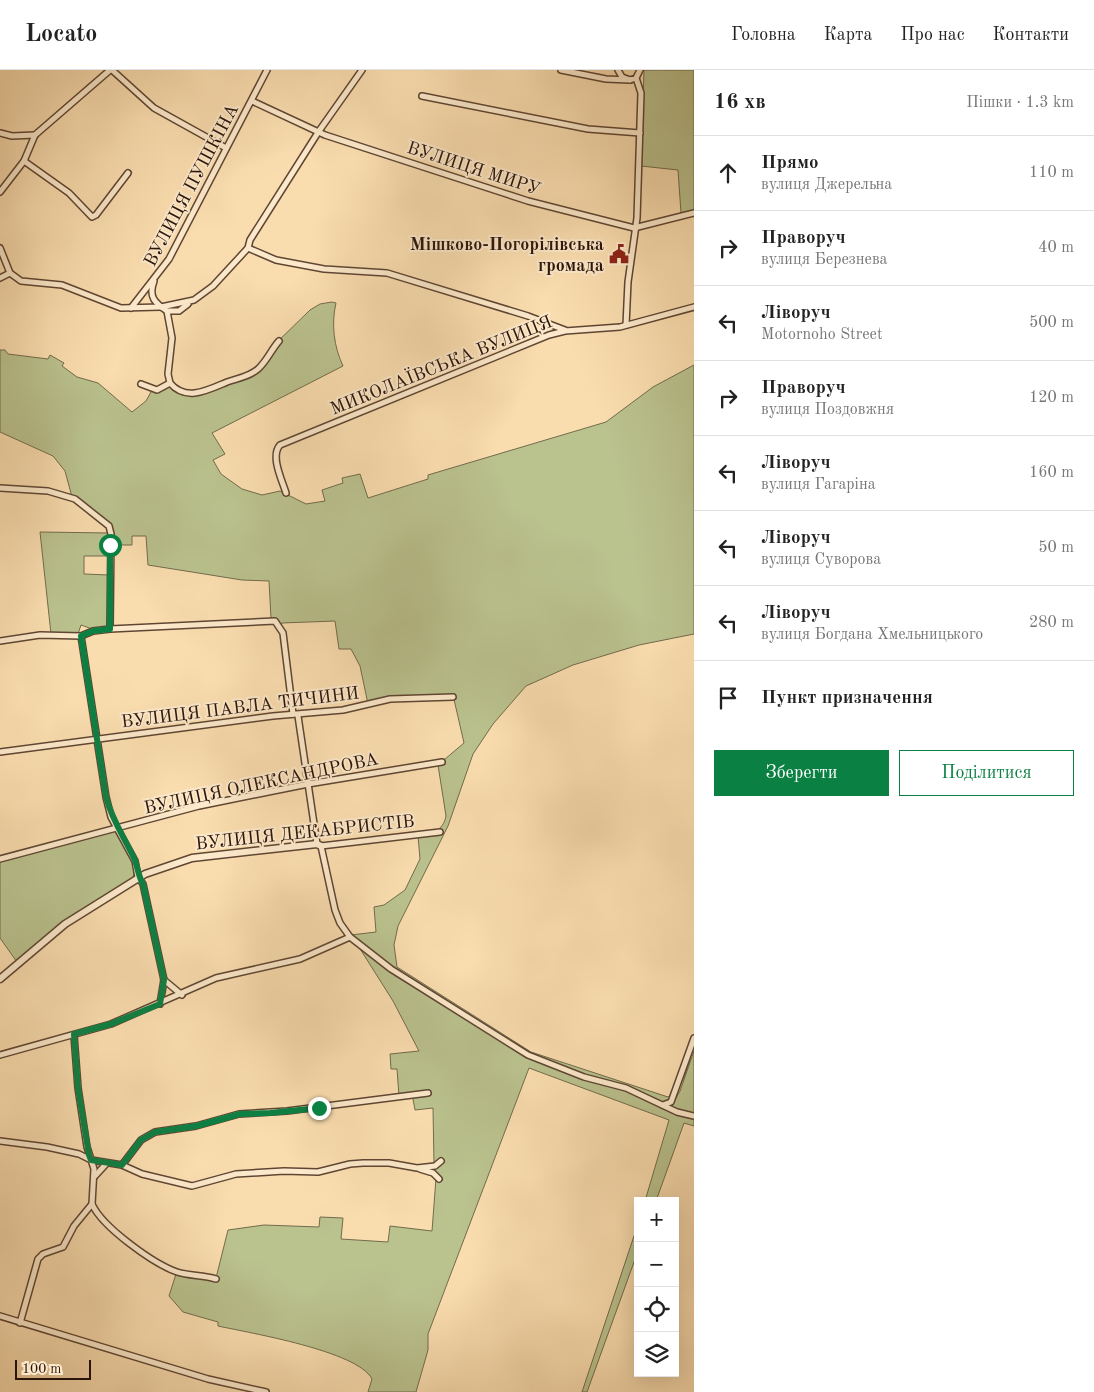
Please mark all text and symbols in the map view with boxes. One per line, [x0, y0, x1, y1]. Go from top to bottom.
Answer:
text: Locato [25, 23, 97, 47]
text: Головна [731, 26, 796, 44]
text: Карта [824, 26, 872, 44]
text: Про нас [900, 26, 965, 44]
text: Контакти [993, 26, 1069, 44]
text: 16 хв [714, 92, 766, 113]
text: Пішки · 1.3 km [966, 95, 1074, 111]
street label: ВУЛИЦЯ ПУШКІНА [141, 101, 242, 270]
street label: ВУЛИЦЯ МИРУ [405, 139, 543, 199]
text: Прямо [761, 154, 819, 173]
icon: ahead [714, 159, 742, 187]
text: 110 m [1029, 165, 1074, 181]
text: вулиця Джерельна [761, 177, 892, 193]
text: Праворуч [761, 229, 846, 248]
icon: right [714, 234, 742, 262]
place label: Мішково-Погорілівська громада [410, 236, 604, 275]
text: 40 m [1038, 240, 1074, 256]
public building icon: Мішково-Погорілівська громада [608, 243, 630, 265]
text: вулиця Березнева [761, 252, 888, 268]
text: Ліворуч [761, 304, 831, 323]
icon: left [714, 309, 742, 337]
street label: МИКОЛАЇВСЬКА ВУЛИЦЯ [327, 310, 555, 419]
text: 500 m [1029, 315, 1074, 331]
text: Motornoho Street [761, 327, 883, 343]
text: Праворуч [761, 379, 846, 398]
icon: right [714, 384, 742, 412]
text: 120 m [1029, 390, 1074, 406]
text: вулиця Поздовжня [761, 402, 894, 418]
text: Ліворуч [761, 454, 831, 473]
icon: left [714, 459, 742, 487]
text: 160 m [1029, 465, 1074, 481]
text: вулиця Гагаріна [761, 477, 876, 493]
text: Ліворуч [761, 529, 831, 548]
route start [99, 534, 122, 557]
icon: left [714, 534, 742, 562]
text: 50 m [1038, 540, 1074, 556]
text: вулиця Суворова [761, 552, 881, 568]
text: Ліворуч [761, 604, 831, 623]
icon: left [714, 609, 742, 637]
text: 280 m [1029, 615, 1074, 631]
text: вулиця Богдана Хмельницького [761, 627, 983, 643]
street label: ВУЛИЦЯ ПАВЛА ТИЧИНИ [120, 684, 360, 732]
icon: arrive [714, 684, 742, 712]
text: Пункт призначення [761, 689, 933, 708]
street label: ВУЛИЦЯ ОЛЕКСАНДРОВА [142, 750, 380, 818]
button: Зберегти [714, 750, 889, 796]
button: Поділитися [899, 750, 1074, 796]
street label: ВУЛИЦЯ ДЕКАБРИСТІВ [195, 813, 416, 853]
route end [308, 1097, 331, 1120]
map controls [634, 1197, 679, 1377]
button: + [634, 1197, 679, 1242]
button: − [634, 1242, 679, 1287]
button: locate [634, 1287, 679, 1332]
button: layers [634, 1332, 679, 1377]
scale bar [15, 1357, 91, 1380]
text: 100 m [22, 1362, 61, 1376]

